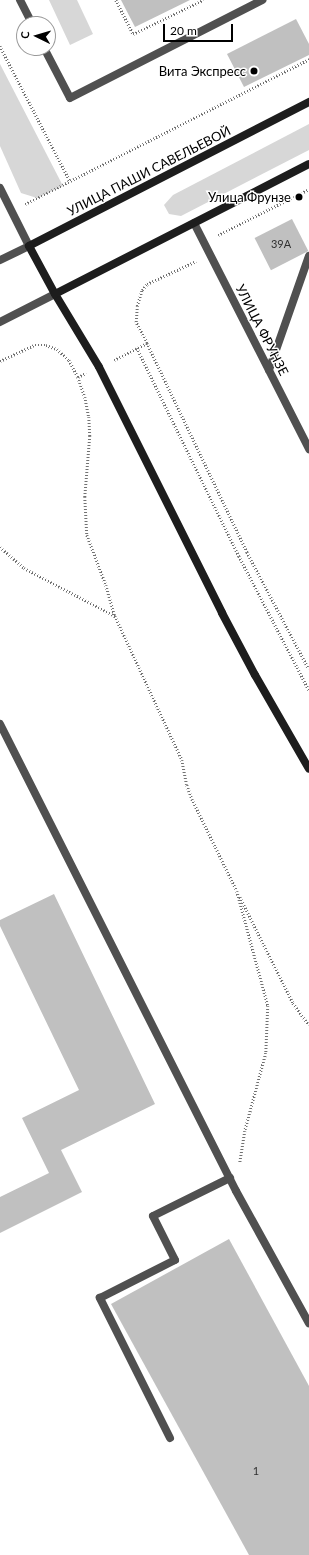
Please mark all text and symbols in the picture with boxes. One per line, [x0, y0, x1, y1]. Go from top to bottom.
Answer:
north arrow [16, 16, 56, 56]
scale bar [165, 16, 235, 42]
text: 20 m [170, 23, 197, 38]
text: С [18, 31, 31, 39]
place label: Вита Экспресс [159, 63, 246, 79]
marker: Вита Экспресс [249, 66, 259, 76]
street label: УЛИЦА ПАШИ САВЕЛЬЕВОЙ [65, 123, 233, 219]
place label: Улица Фрунзе [208, 189, 291, 205]
marker: Улица Фрунзе [294, 192, 304, 202]
house number: 39А [271, 237, 291, 251]
street label: УЛИЦА ФРУНЗЕ [232, 282, 292, 378]
house number: 1 [253, 1464, 259, 1478]

